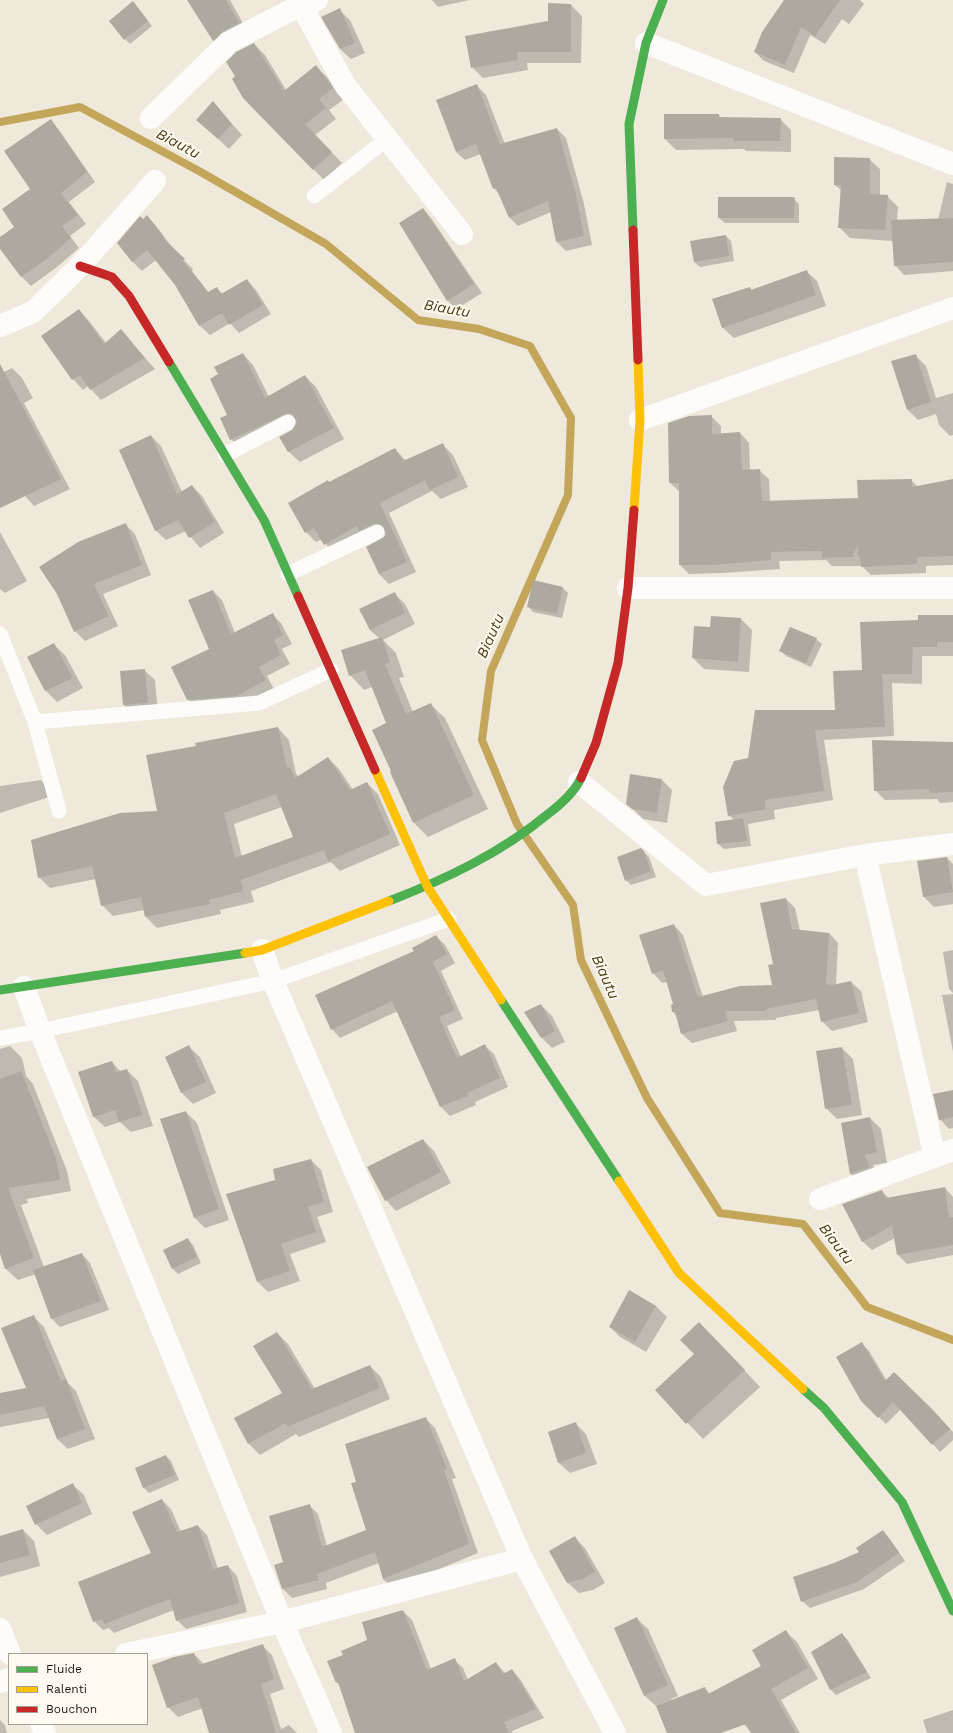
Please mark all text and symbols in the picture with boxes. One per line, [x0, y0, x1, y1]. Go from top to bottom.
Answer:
water label: Biautu [153, 125, 203, 163]
water label: Biautu [422, 296, 472, 322]
water label: Biautu [473, 611, 509, 661]
water label: Biautu [587, 952, 623, 1002]
water label: Biautu [815, 1220, 857, 1268]
legend [8, 1653, 148, 1725]
text: Fluide [46, 1662, 82, 1676]
text: Ralenti [46, 1682, 87, 1696]
text: Bouchon [46, 1702, 97, 1716]

